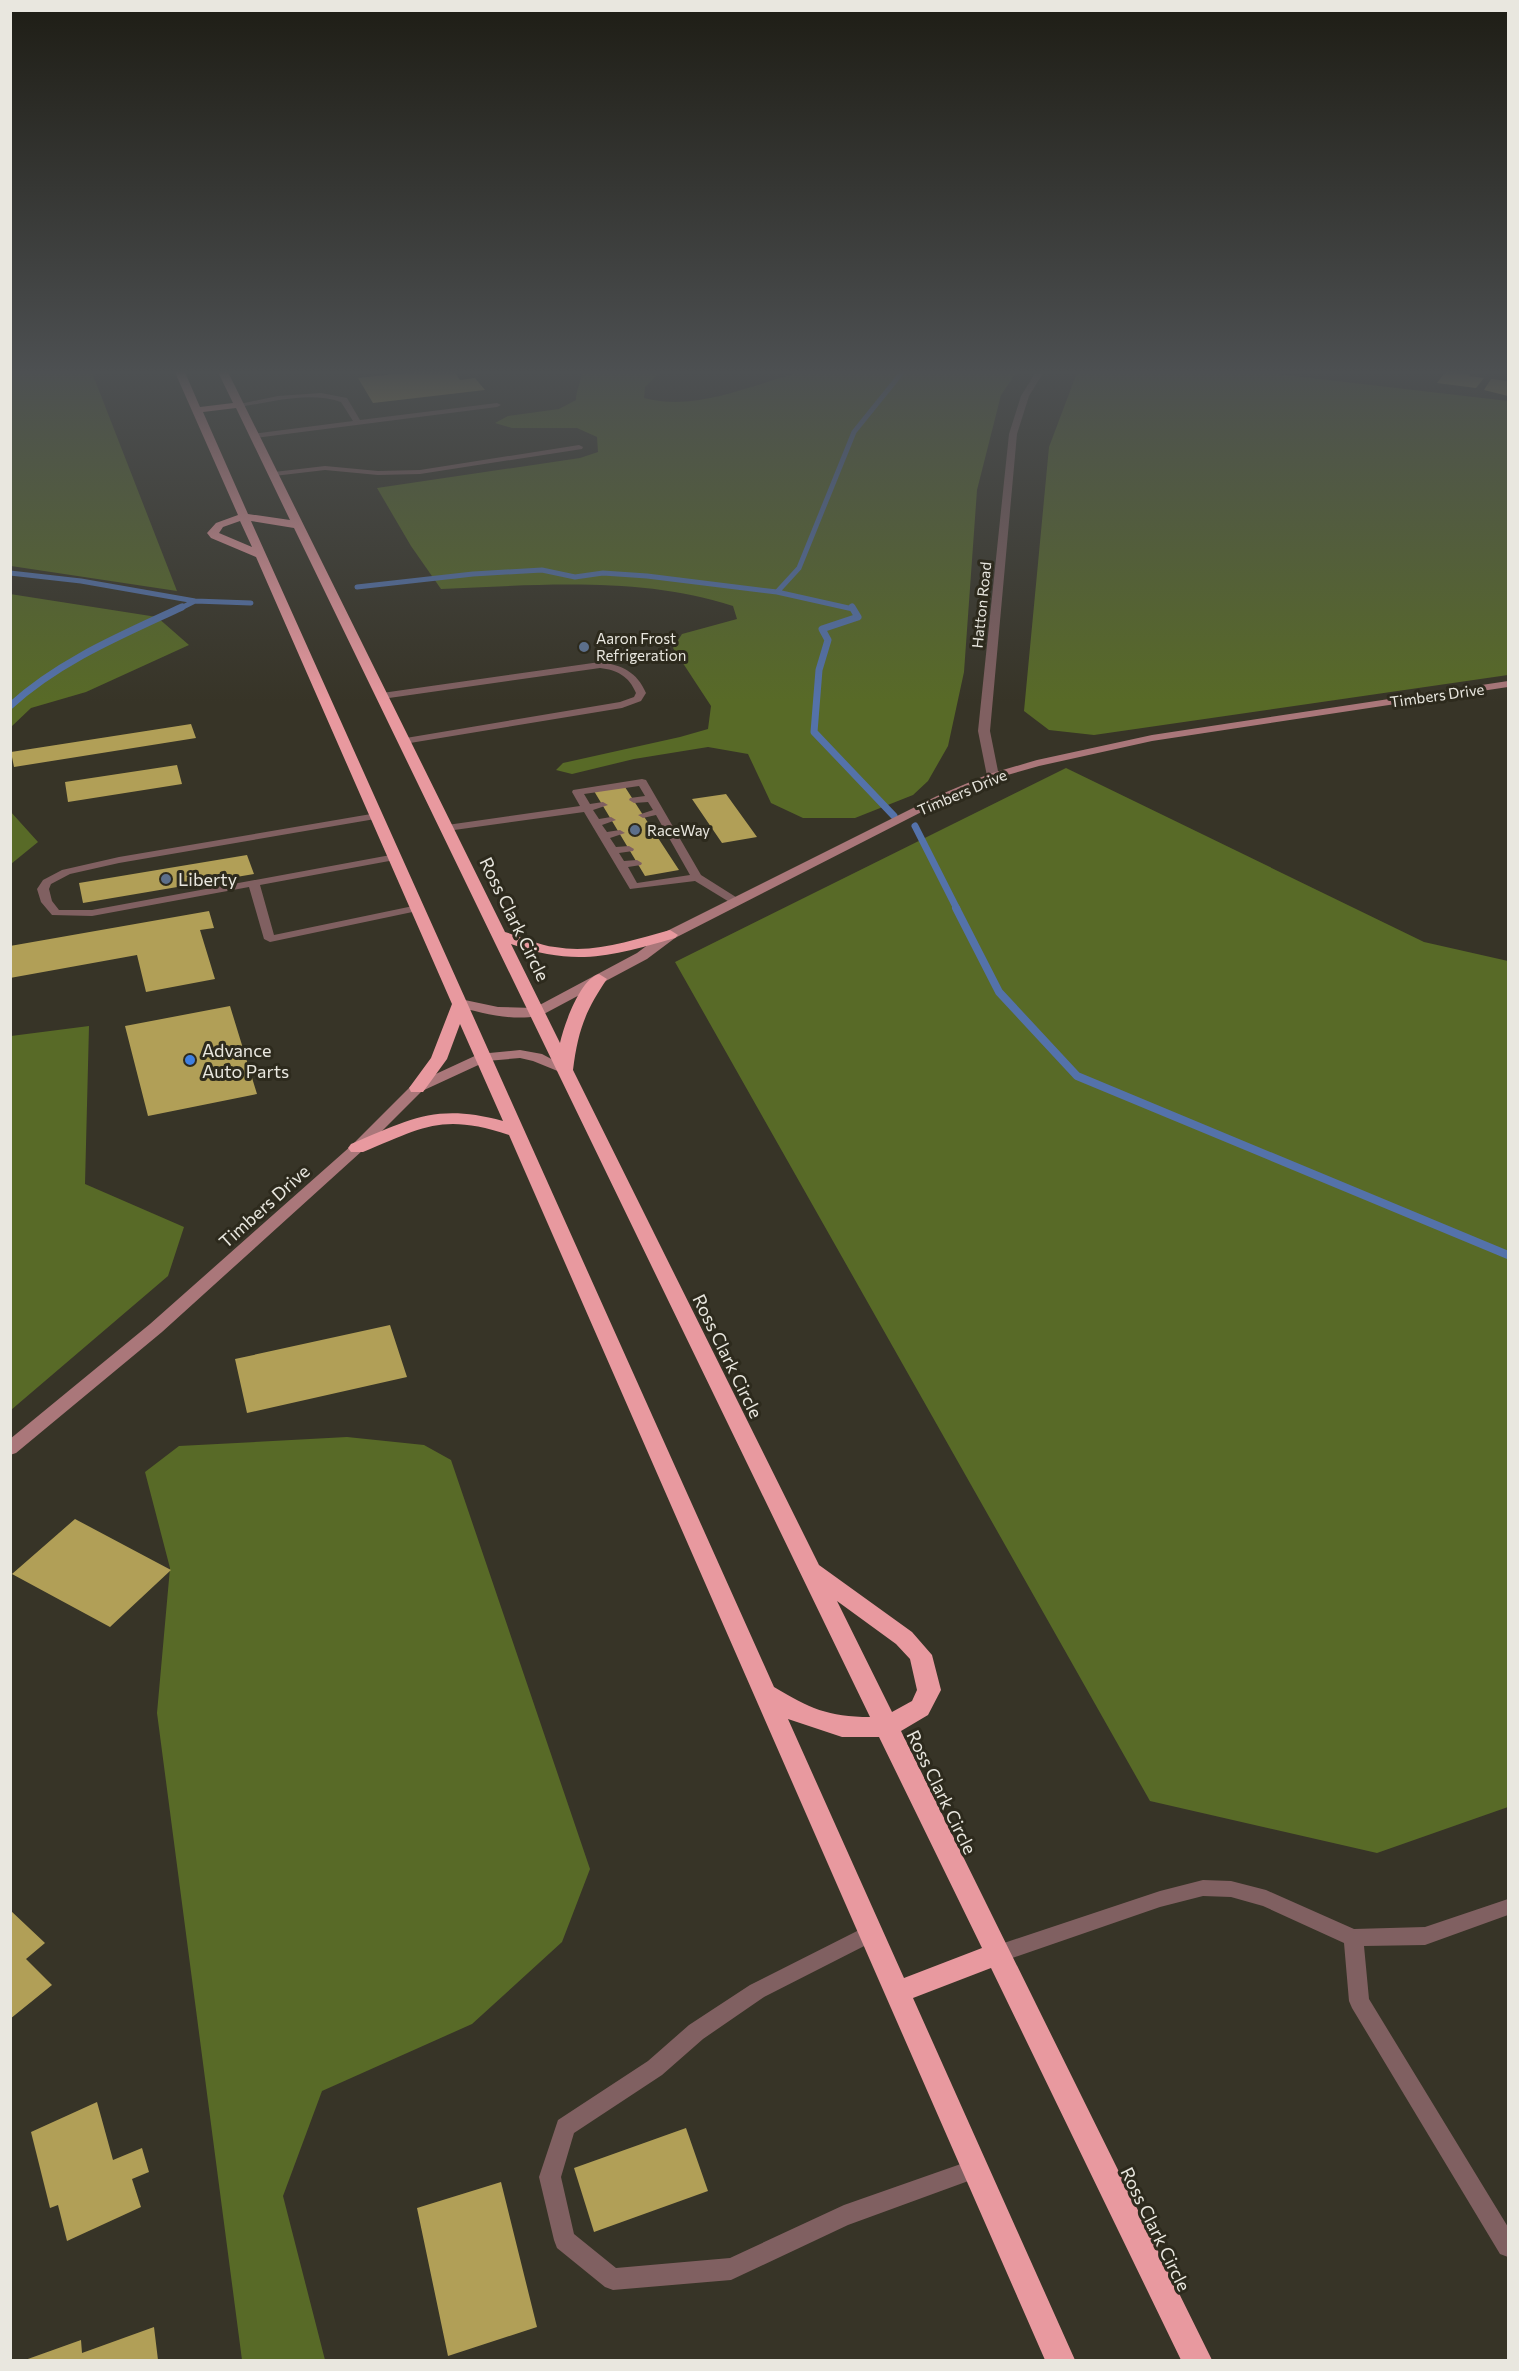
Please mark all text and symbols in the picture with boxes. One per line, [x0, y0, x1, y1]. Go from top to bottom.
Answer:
street label: Hatton Road [968, 561, 994, 649]
place label: Aaron Frost Refrigeration [596, 629, 686, 664]
marker: Aaron Frost Refrigeration [577, 640, 591, 654]
street label: Timbers Drive [1389, 679, 1485, 711]
street label: Timbers Drive [915, 765, 1009, 819]
place label: RaceWay [647, 821, 710, 839]
marker: RaceWay [628, 823, 642, 837]
street label: Ross Clark Circle [475, 853, 555, 985]
place label: Liberty [178, 868, 237, 890]
marker: Liberty [159, 872, 173, 886]
place label: Advance Auto Parts [202, 1039, 289, 1082]
marker: Advance Auto Parts [183, 1053, 197, 1067]
street label: Timbers Drive [214, 1160, 314, 1252]
street label: Ross Clark Circle [688, 1290, 768, 1422]
street label: Ross Clark Circle [902, 1726, 982, 1858]
street label: Ross Clark Circle [1116, 2163, 1196, 2295]

